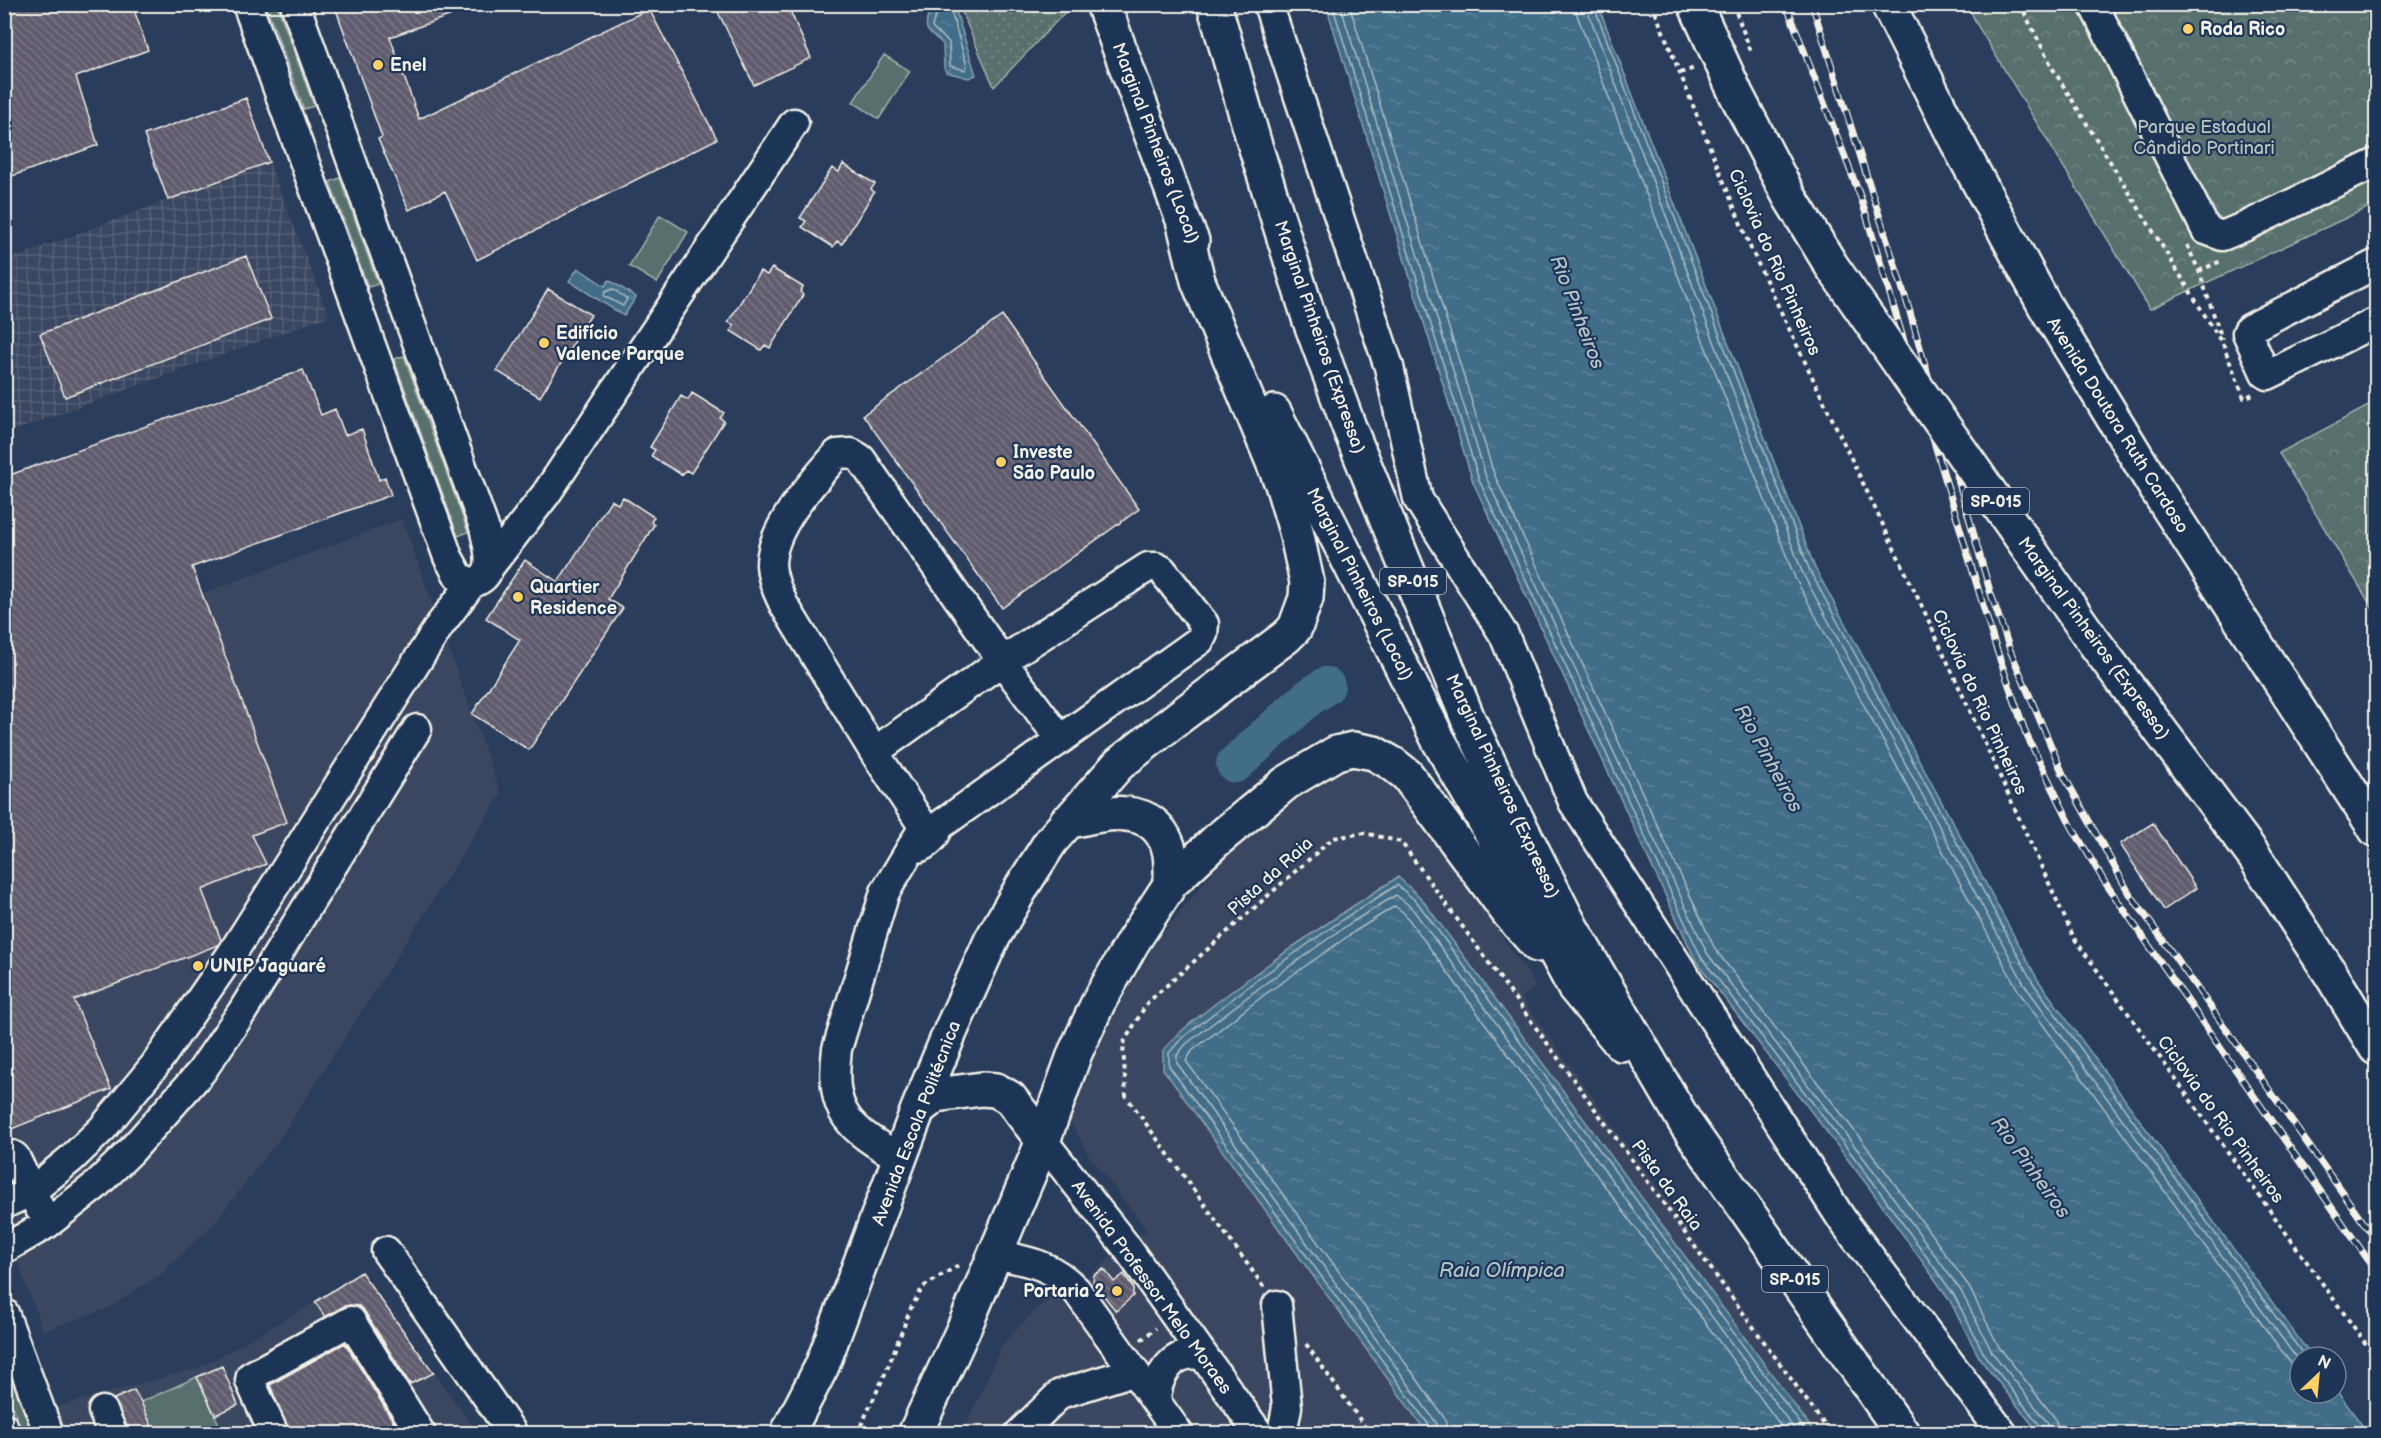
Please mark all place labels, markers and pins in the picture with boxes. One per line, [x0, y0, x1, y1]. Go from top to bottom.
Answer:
place label: Roda Rico [2200, 19, 2285, 40]
marker: Roda Rico [2181, 22, 2195, 36]
place label: Enel [390, 55, 427, 76]
marker: Enel [371, 58, 385, 72]
place label: Edifício Valence Parque [556, 323, 684, 365]
marker: Edifício Valence Parque [537, 336, 551, 350]
place label: Investe São Paulo [1013, 442, 1095, 484]
marker: Investe São Paulo [994, 455, 1008, 469]
place label: Quartier Residence [530, 577, 617, 619]
marker: Quartier Residence [511, 590, 525, 604]
place label: UNIP Jaguaré [210, 956, 326, 977]
marker: UNIP Jaguaré [191, 959, 205, 973]
place label: Portaria 2 [1023, 1281, 1105, 1302]
marker: Portaria 2 [1110, 1284, 1124, 1298]

